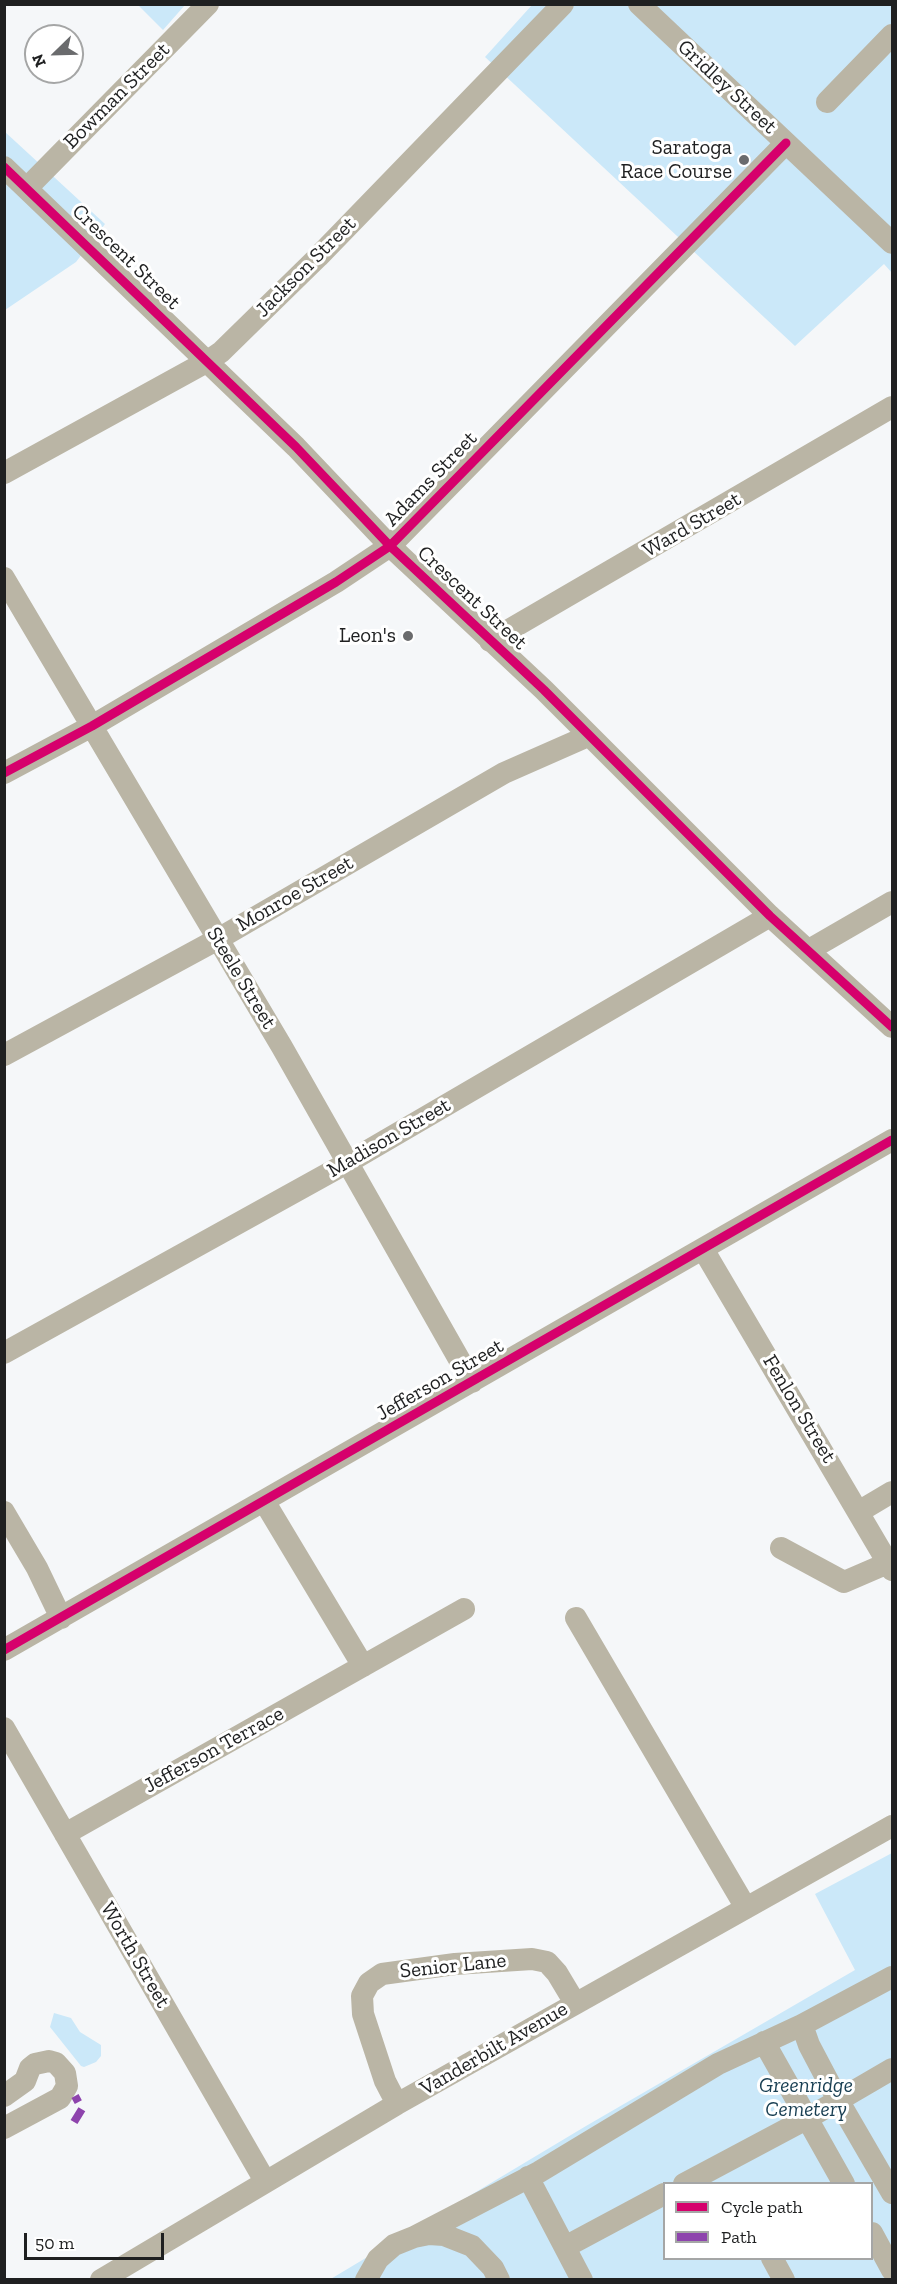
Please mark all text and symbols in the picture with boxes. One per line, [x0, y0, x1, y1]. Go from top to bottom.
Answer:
north arrow [24, 24, 84, 84]
street label: Gridley Street [672, 35, 782, 139]
street label: Bowman Street [59, 38, 175, 154]
text: N [28, 51, 50, 70]
place label: Saratoga Race Course [621, 135, 732, 185]
marker: Saratoga Race Course [737, 153, 751, 167]
street label: Crescent Street [67, 199, 185, 315]
street label: Jackson Street [250, 211, 362, 323]
street label: Adams Street [379, 426, 483, 532]
street label: Ward Street [638, 487, 746, 563]
street label: Crescent Street [412, 541, 532, 655]
place label: Leon's [339, 623, 396, 649]
marker: Leon's [401, 629, 415, 643]
street label: Monroe Street [232, 850, 358, 938]
street label: Steele Street [201, 923, 281, 1033]
street label: Madison Street [323, 1093, 455, 1183]
street label: Jefferson Street [372, 1333, 508, 1427]
street label: Fenlon Street [757, 1350, 841, 1468]
street label: Jefferson Terrace [140, 1701, 288, 1799]
street label: Worth Street [95, 1898, 175, 2012]
street label: Senior Lane [399, 1948, 507, 1984]
street label: Vanderbilt Avenue [416, 1996, 572, 2102]
park label: Greenridge Cemetery [759, 2073, 853, 2123]
legend [663, 2182, 873, 2260]
text: Cycle path [721, 2196, 803, 2218]
scale bar [27, 2221, 166, 2259]
text: Path [721, 2226, 757, 2248]
text: 50 m [35, 2232, 74, 2254]

